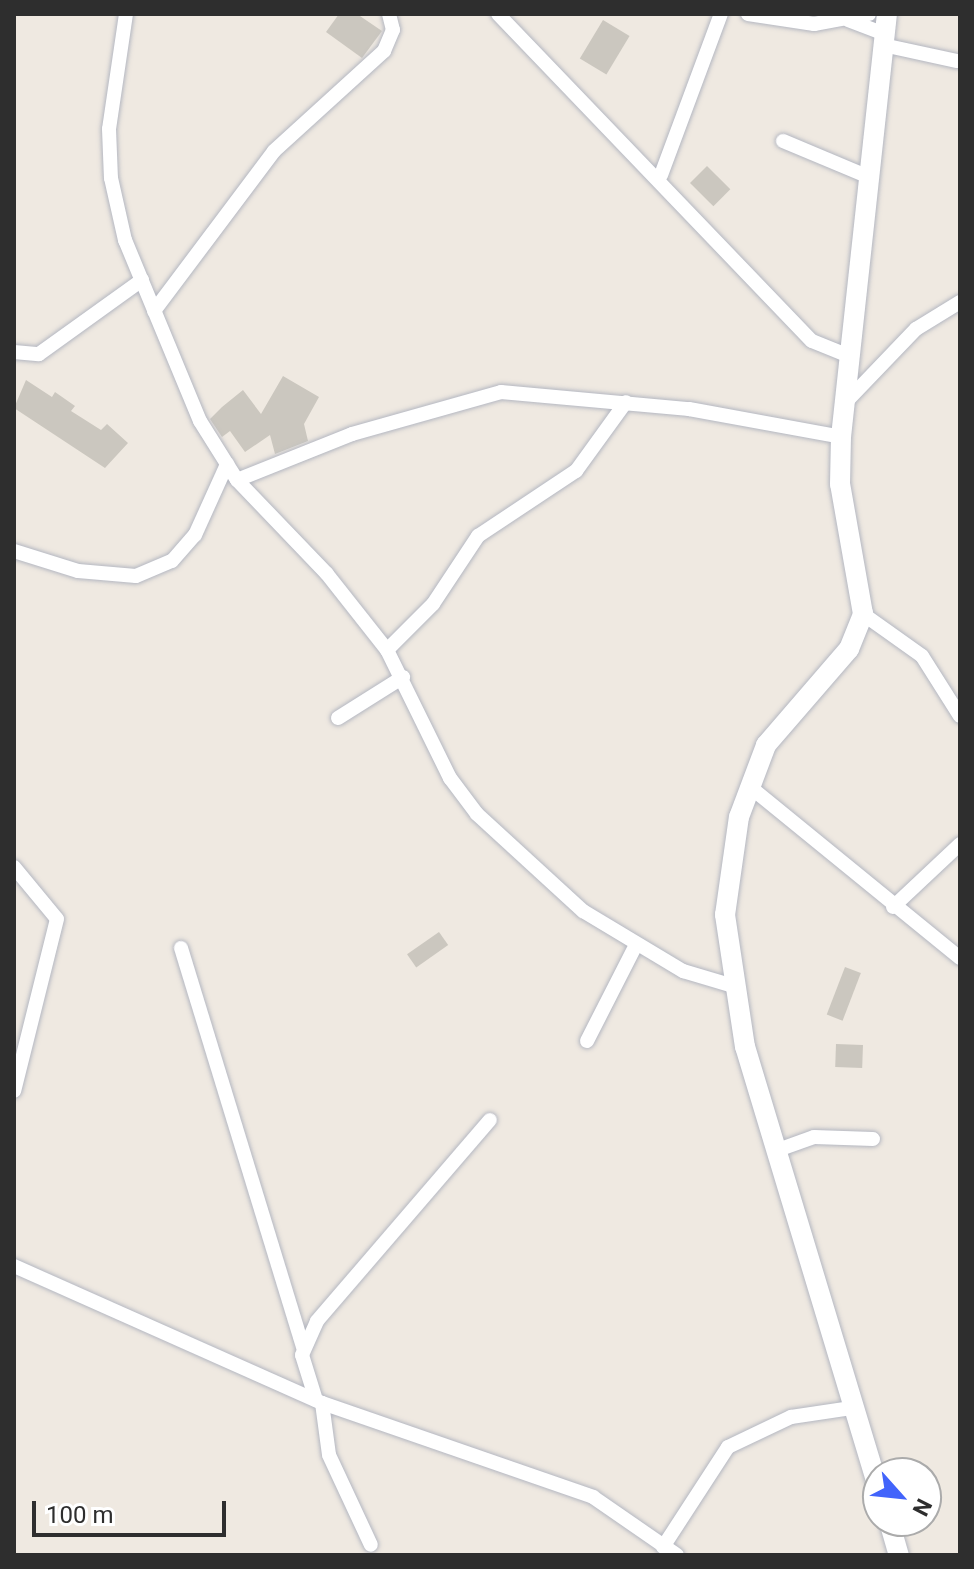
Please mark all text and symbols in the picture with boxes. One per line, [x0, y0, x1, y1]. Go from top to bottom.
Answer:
north arrow [862, 1457, 942, 1537]
scale bar [36, 1485, 230, 1535]
text: N [907, 1495, 937, 1520]
text: 100 m [46, 1501, 113, 1529]

